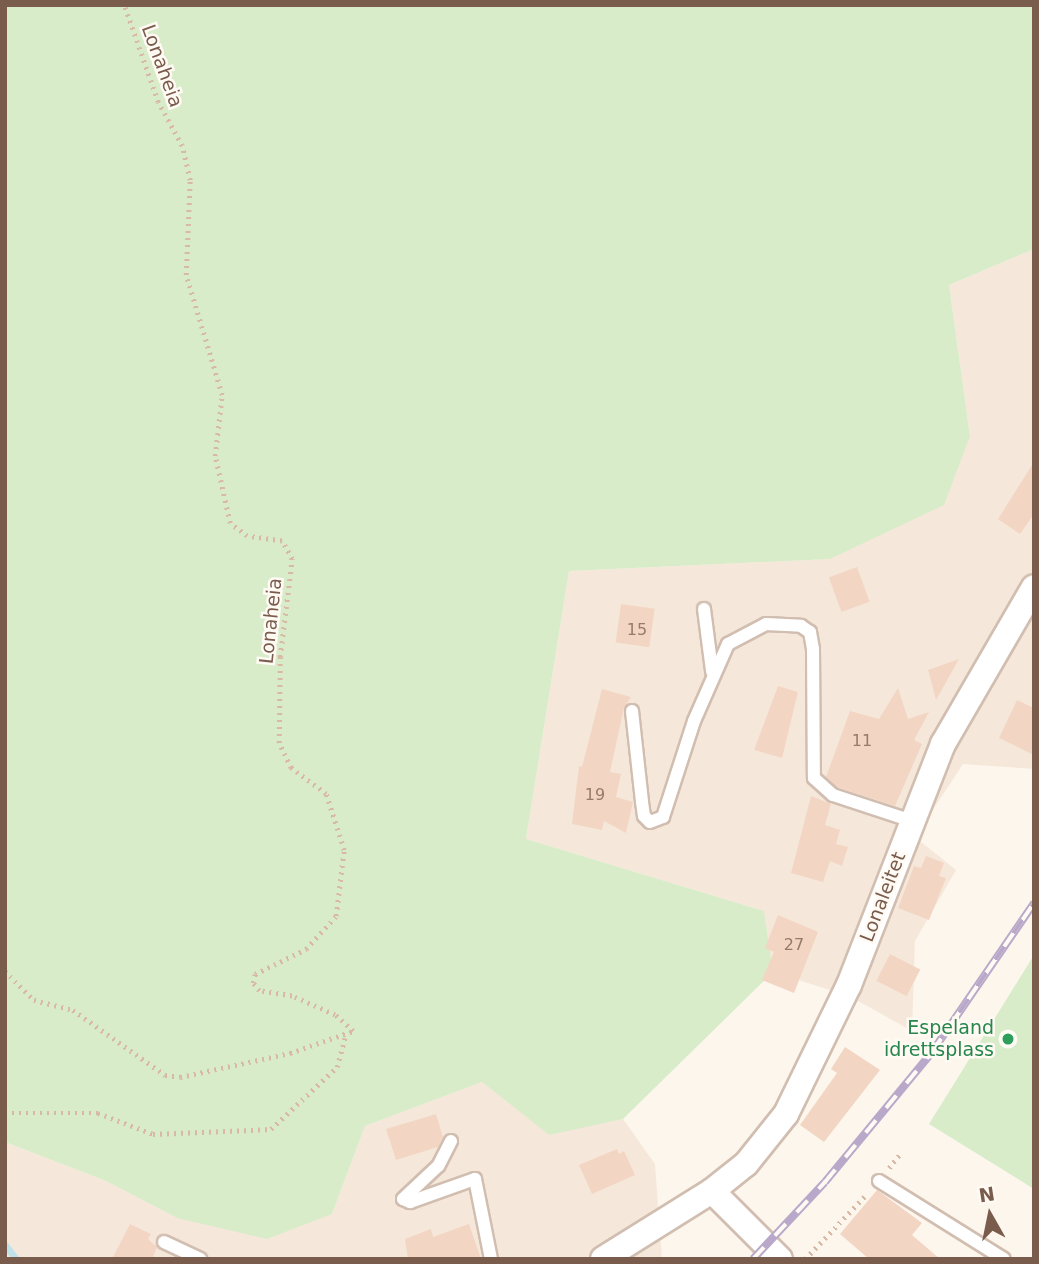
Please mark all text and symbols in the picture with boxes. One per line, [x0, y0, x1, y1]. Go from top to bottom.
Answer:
street label: Lonaheia [137, 22, 187, 110]
street label: Lonaheia [255, 577, 287, 665]
house number: 15 [627, 620, 647, 640]
house number: 11 [852, 731, 872, 751]
house number: 19 [585, 785, 605, 805]
street label: Lonaleitet [855, 849, 911, 945]
house number: 27 [784, 935, 804, 955]
place label: Espeland idrettsplass [884, 1017, 994, 1061]
marker: Espeland idrettsplass [1000, 1031, 1016, 1047]
north arrow [955, 1180, 1025, 1250]
text: N [977, 1182, 996, 1206]

